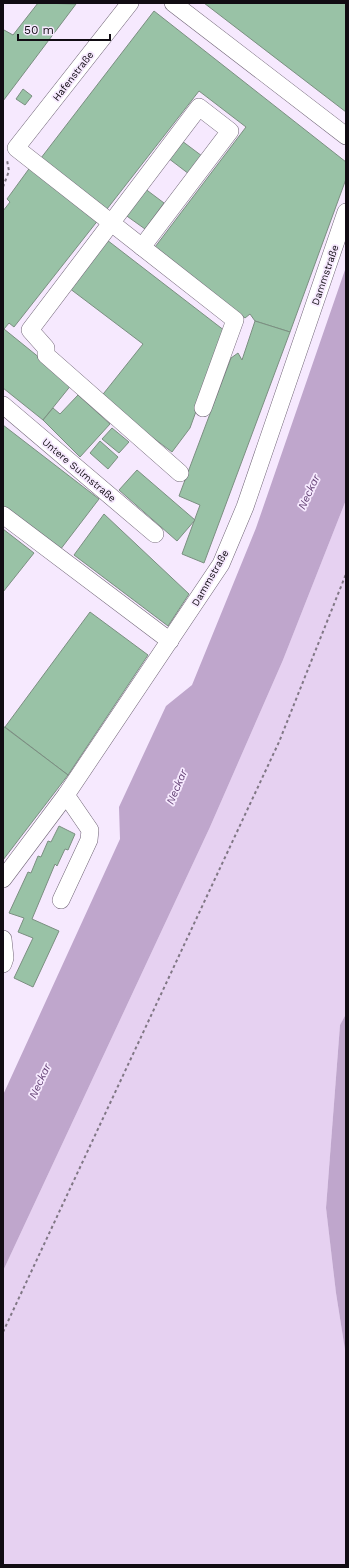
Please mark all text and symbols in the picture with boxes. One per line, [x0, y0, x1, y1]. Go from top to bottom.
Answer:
scale bar [18, 16, 110, 42]
text: 50 m [24, 23, 54, 37]
street label: Hafenstraße [50, 49, 96, 103]
street label: Dammstraße [310, 243, 341, 307]
street label: Untere Sulmstraße [40, 436, 118, 504]
water label: Neckar [295, 472, 323, 511]
street label: Dammstraße [190, 548, 231, 608]
water label: Neckar [164, 767, 190, 806]
water label: Neckar [26, 1061, 54, 1100]

